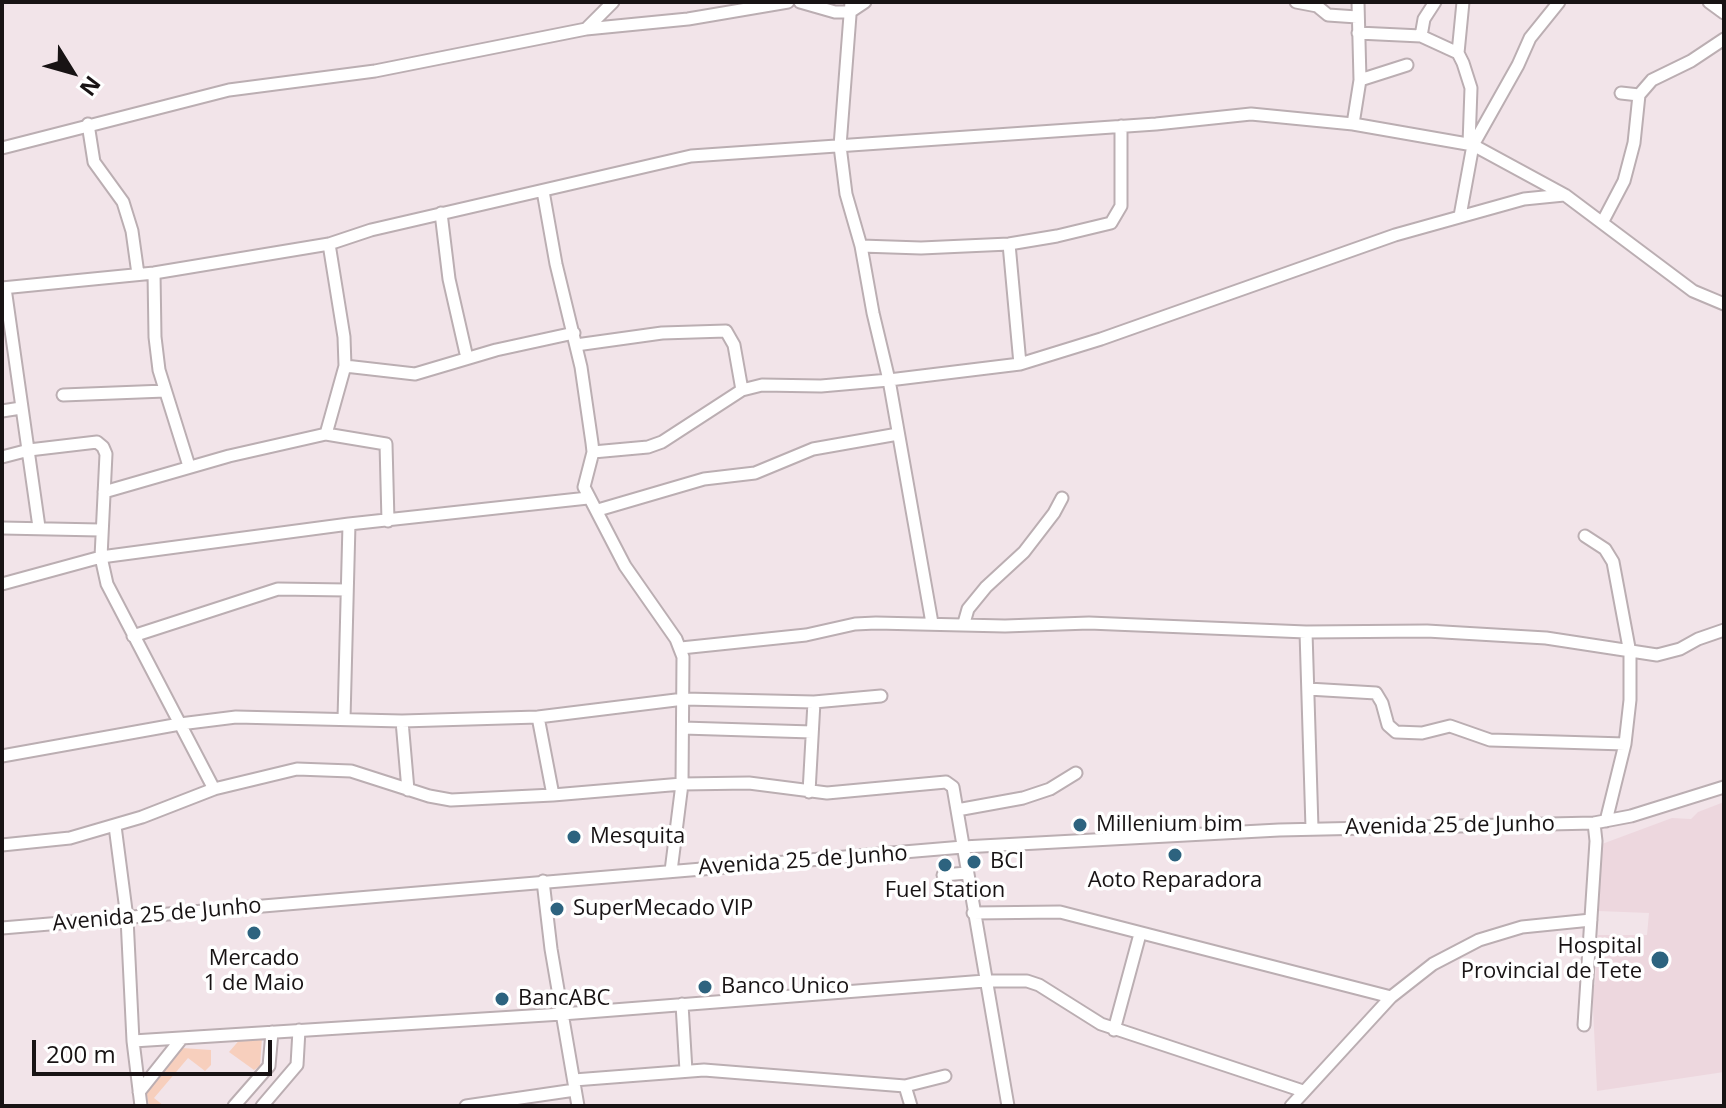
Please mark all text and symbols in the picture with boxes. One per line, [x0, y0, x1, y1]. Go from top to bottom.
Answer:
north arrow [32, 32, 112, 112]
text: N [74, 70, 109, 103]
street label: Avenida 25 de Junho [1345, 811, 1555, 841]
place label: Millenium bim [1096, 812, 1243, 838]
marker: Millenium bim [1071, 816, 1089, 834]
place label: Mesquita [590, 824, 685, 850]
marker: Mesquita [565, 828, 583, 846]
street label: Avenida 25 de Junho [697, 841, 909, 881]
marker: Aoto Reparadora [1166, 846, 1184, 864]
place label: BCI [990, 849, 1024, 875]
marker: BCI [965, 853, 983, 871]
marker: Fuel Station [936, 856, 954, 874]
place label: Aoto Reparadora [1088, 868, 1262, 894]
place label: Fuel Station [885, 878, 1005, 904]
street label: Avenida 25 de Junho [51, 893, 263, 937]
place label: SuperMecado VIP [573, 896, 753, 922]
marker: SuperMecado VIP [548, 900, 566, 918]
marker: Mercado 1 de Maio [245, 924, 263, 942]
place label: Hospital Provincial de Tete [1461, 934, 1642, 986]
place label: Mercado 1 de Maio [204, 946, 304, 998]
marker: Hospital Provincial de Tete [1649, 949, 1671, 971]
place label: Banco Unico [721, 974, 849, 1000]
marker: Banco Unico [696, 978, 714, 996]
place label: BancABC [518, 986, 610, 1012]
marker: BancABC [493, 990, 511, 1008]
scale bar [36, 1024, 276, 1074]
text: 200 m [46, 1037, 116, 1070]

